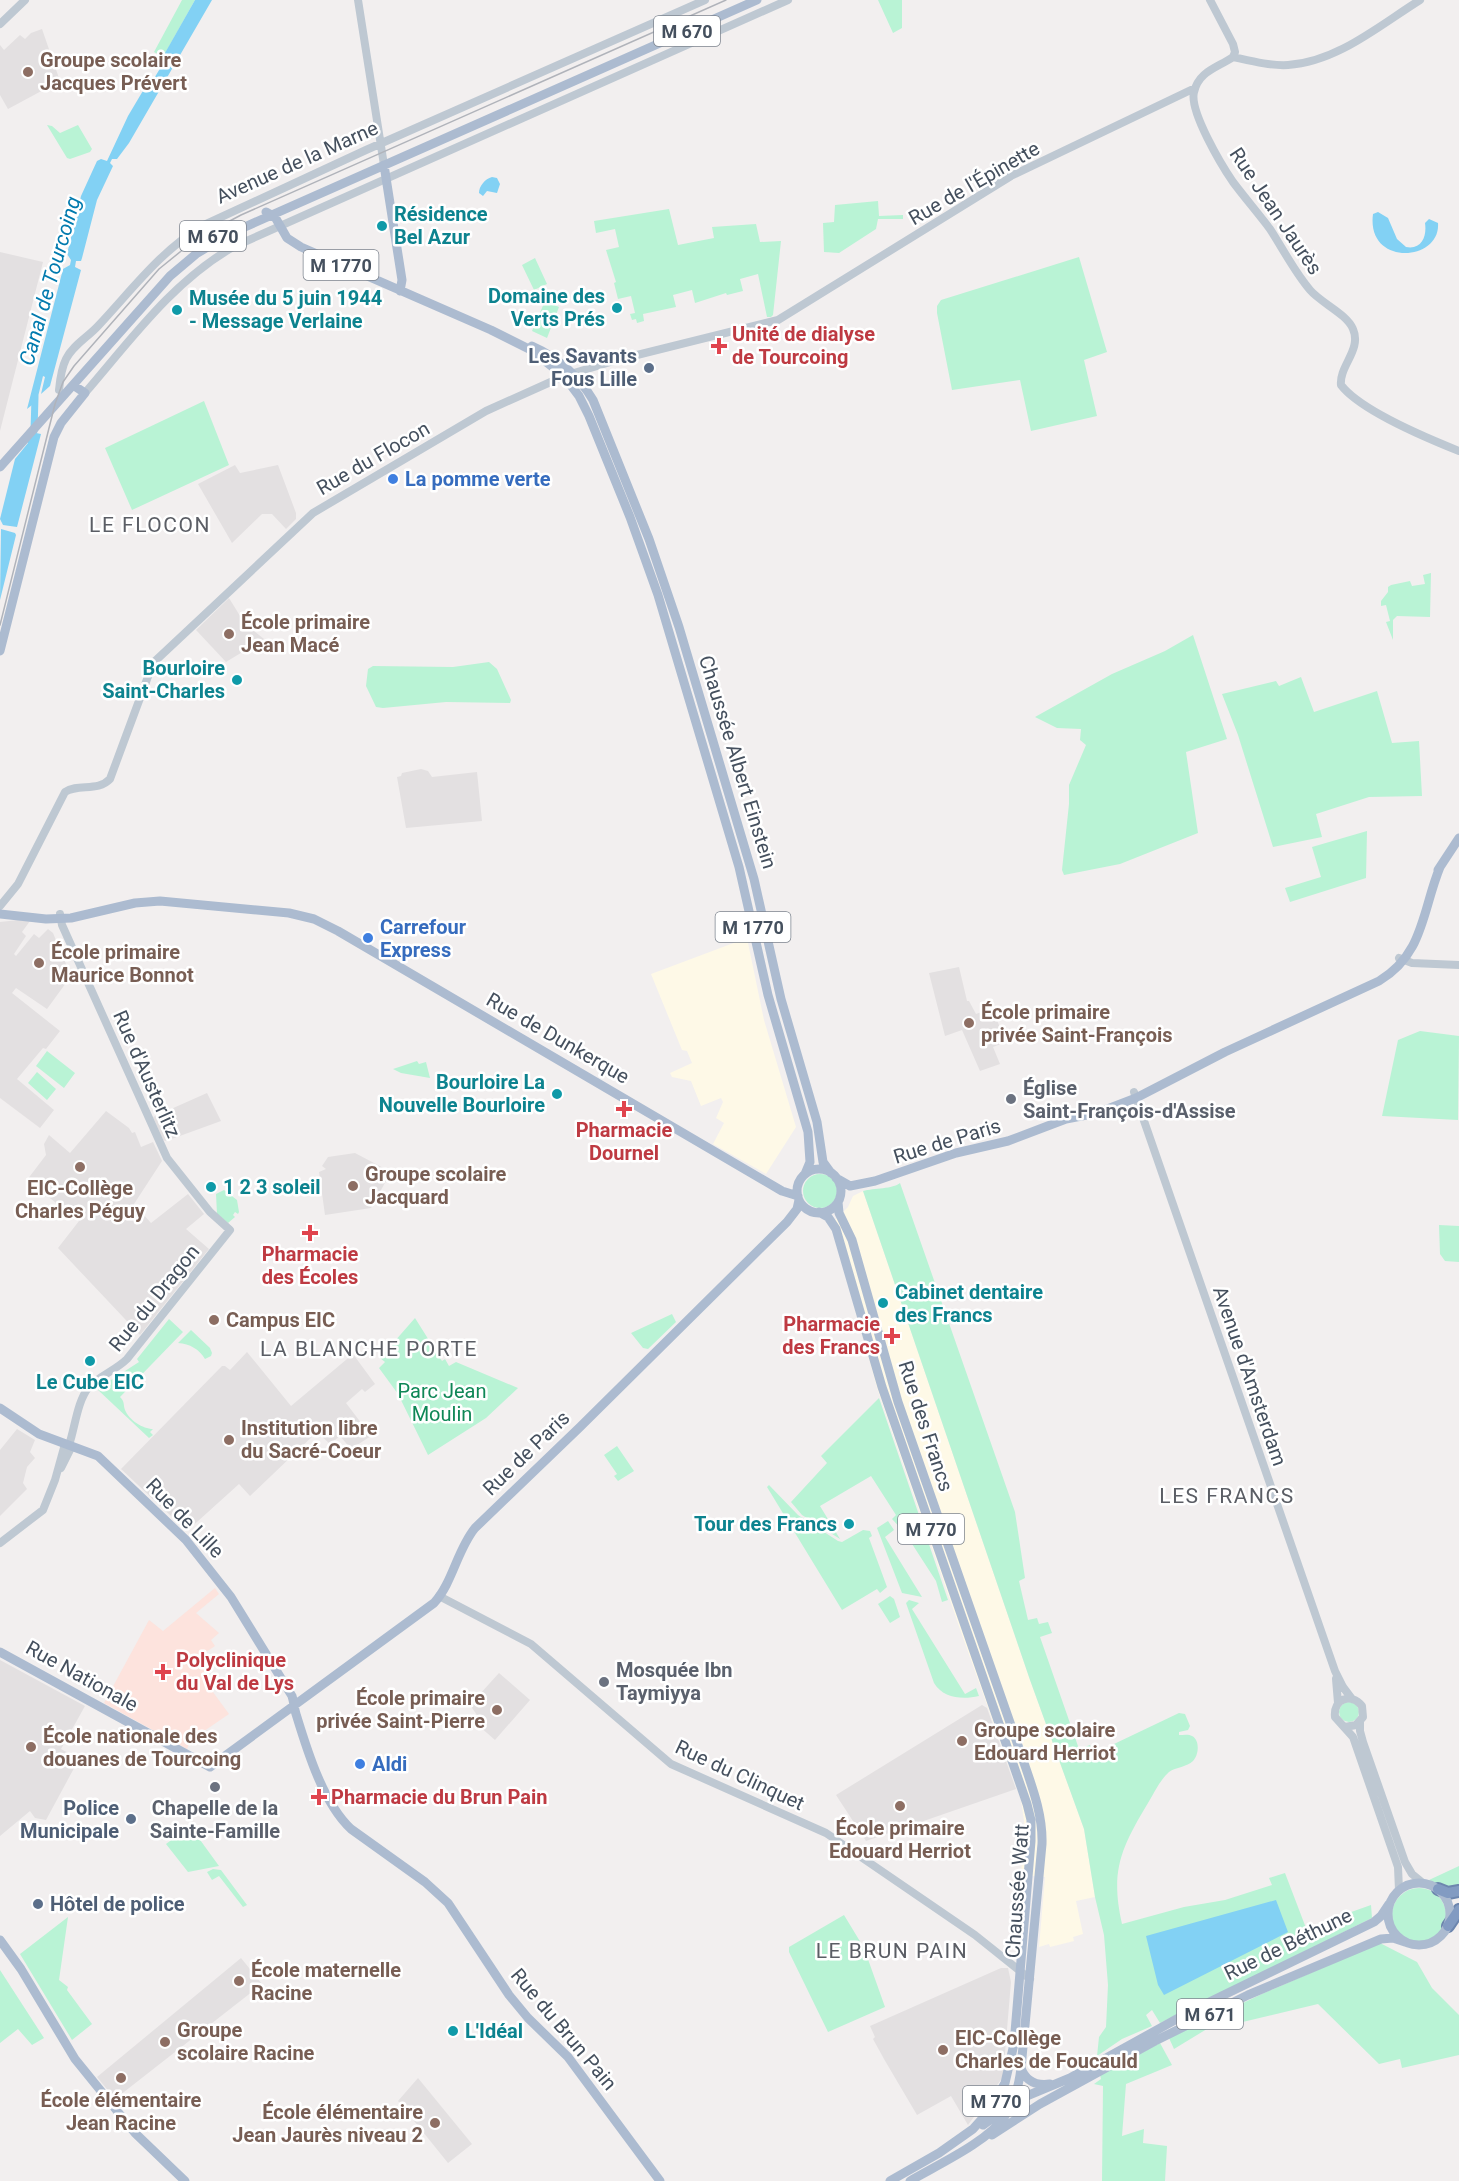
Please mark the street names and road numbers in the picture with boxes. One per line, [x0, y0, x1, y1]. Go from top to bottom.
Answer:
road number: M 670 [654, 16, 720, 46]
street label: Avenue de la Marne [212, 116, 382, 208]
street label: Rue de l'Épinette [904, 136, 1044, 230]
street label: Rue Jean Jaurès [1225, 143, 1327, 279]
road number: M 670 [180, 221, 246, 251]
road number: M 1770 [304, 250, 378, 280]
street label: Rue du Flocon [312, 416, 434, 500]
street label: Chaussée Albert Einstein [694, 652, 782, 872]
road number: M 1770 [716, 912, 790, 942]
street label: Rue de Dunkerque [482, 987, 634, 1089]
street label: Rue d'Austerlitz [108, 1007, 186, 1141]
street label: Rue de Paris [890, 1113, 1004, 1169]
street label: Rue du Dragon [104, 1240, 204, 1356]
street label: Avenue d'Amsterdam [1208, 1283, 1292, 1469]
street label: Rue des Francs [894, 1358, 958, 1494]
street label: Rue de Paris [478, 1406, 574, 1500]
street label: Rue de Lille [141, 1473, 229, 1563]
road number: M 770 [898, 1514, 964, 1544]
street label: Rue Nationale [22, 1635, 142, 1717]
street label: Rue du Clinquet [672, 1735, 808, 1815]
street label: Chaussée Watt [1000, 1823, 1034, 1959]
street label: Rue de Béthune [1220, 1903, 1356, 1985]
street label: Rue du Brun Pain [506, 1963, 622, 2095]
road number: M 671 [1177, 1999, 1243, 2029]
road number: M 770 [963, 2086, 1029, 2116]

